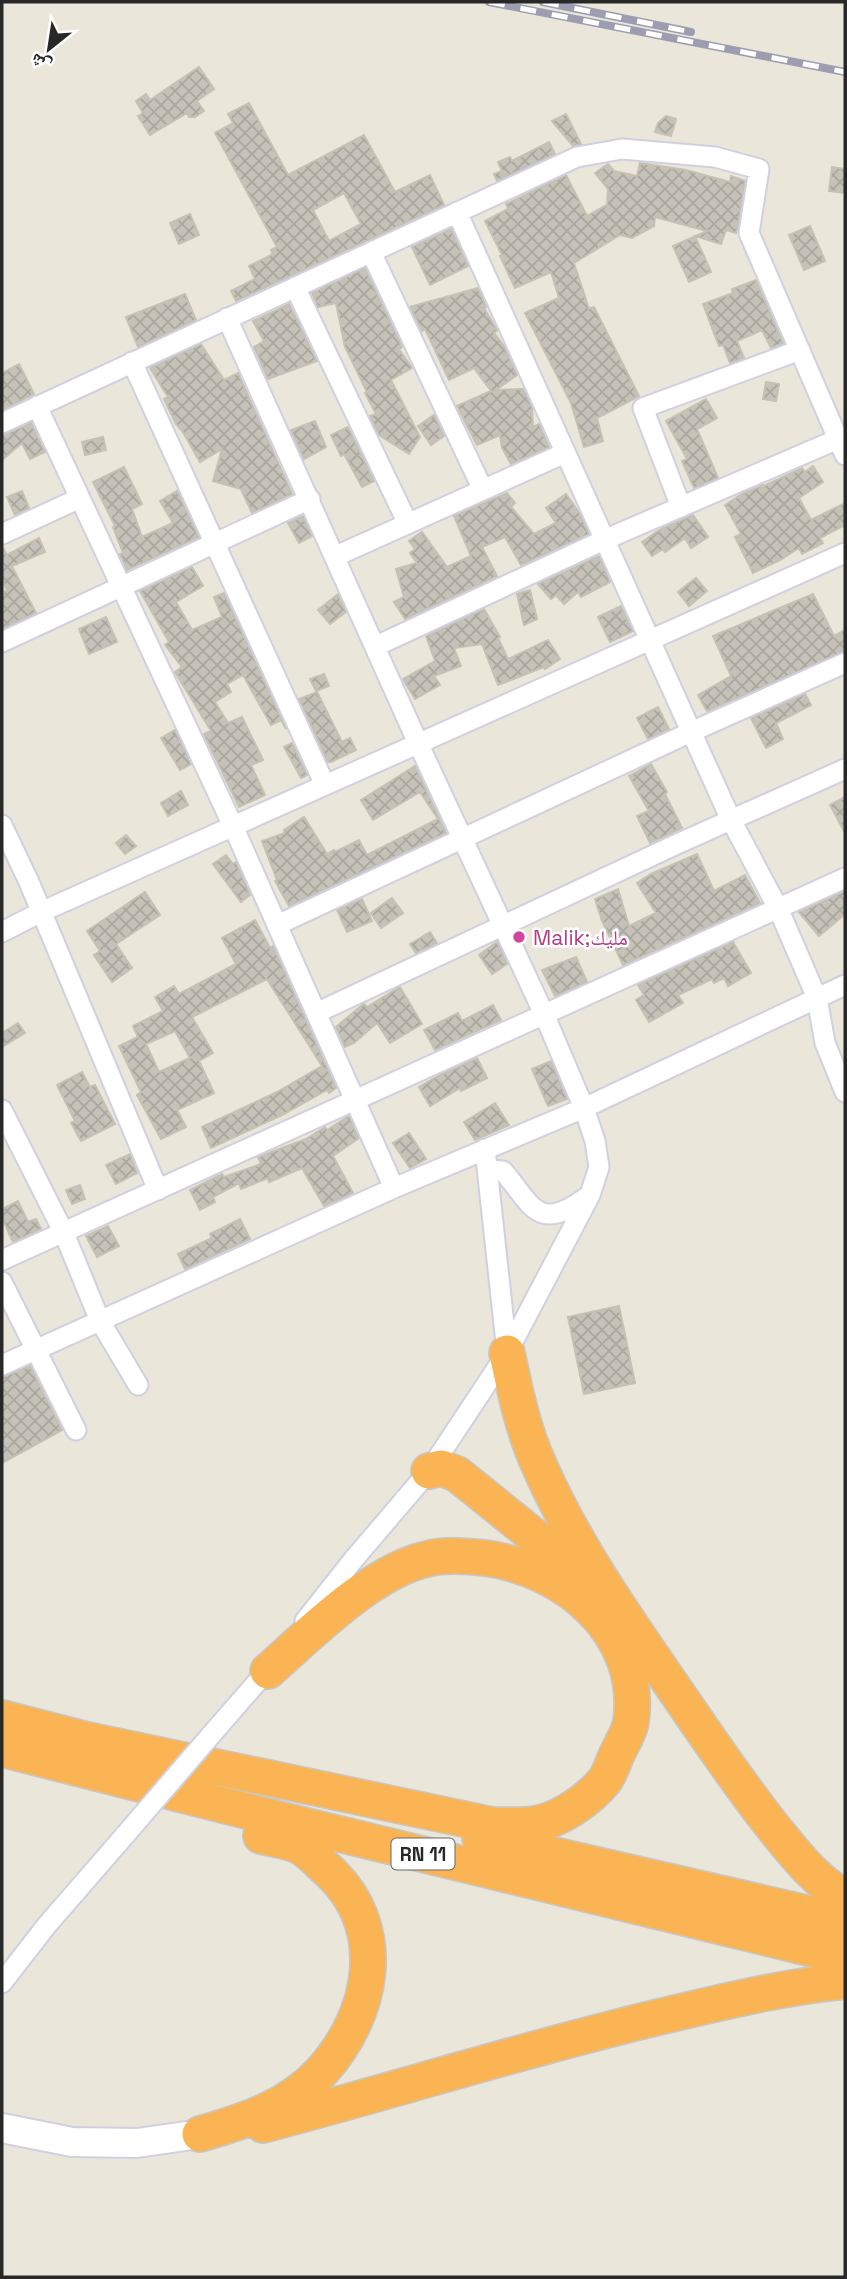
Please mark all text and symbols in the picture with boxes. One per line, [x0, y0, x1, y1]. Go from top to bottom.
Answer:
north arrow [14, 14, 84, 84]
text: ش [26, 47, 56, 79]
place label: Malik;مليك [533, 924, 628, 951]
marker: Malik;مليك [511, 929, 527, 945]
road number: RN 11 [392, 1838, 454, 1870]

